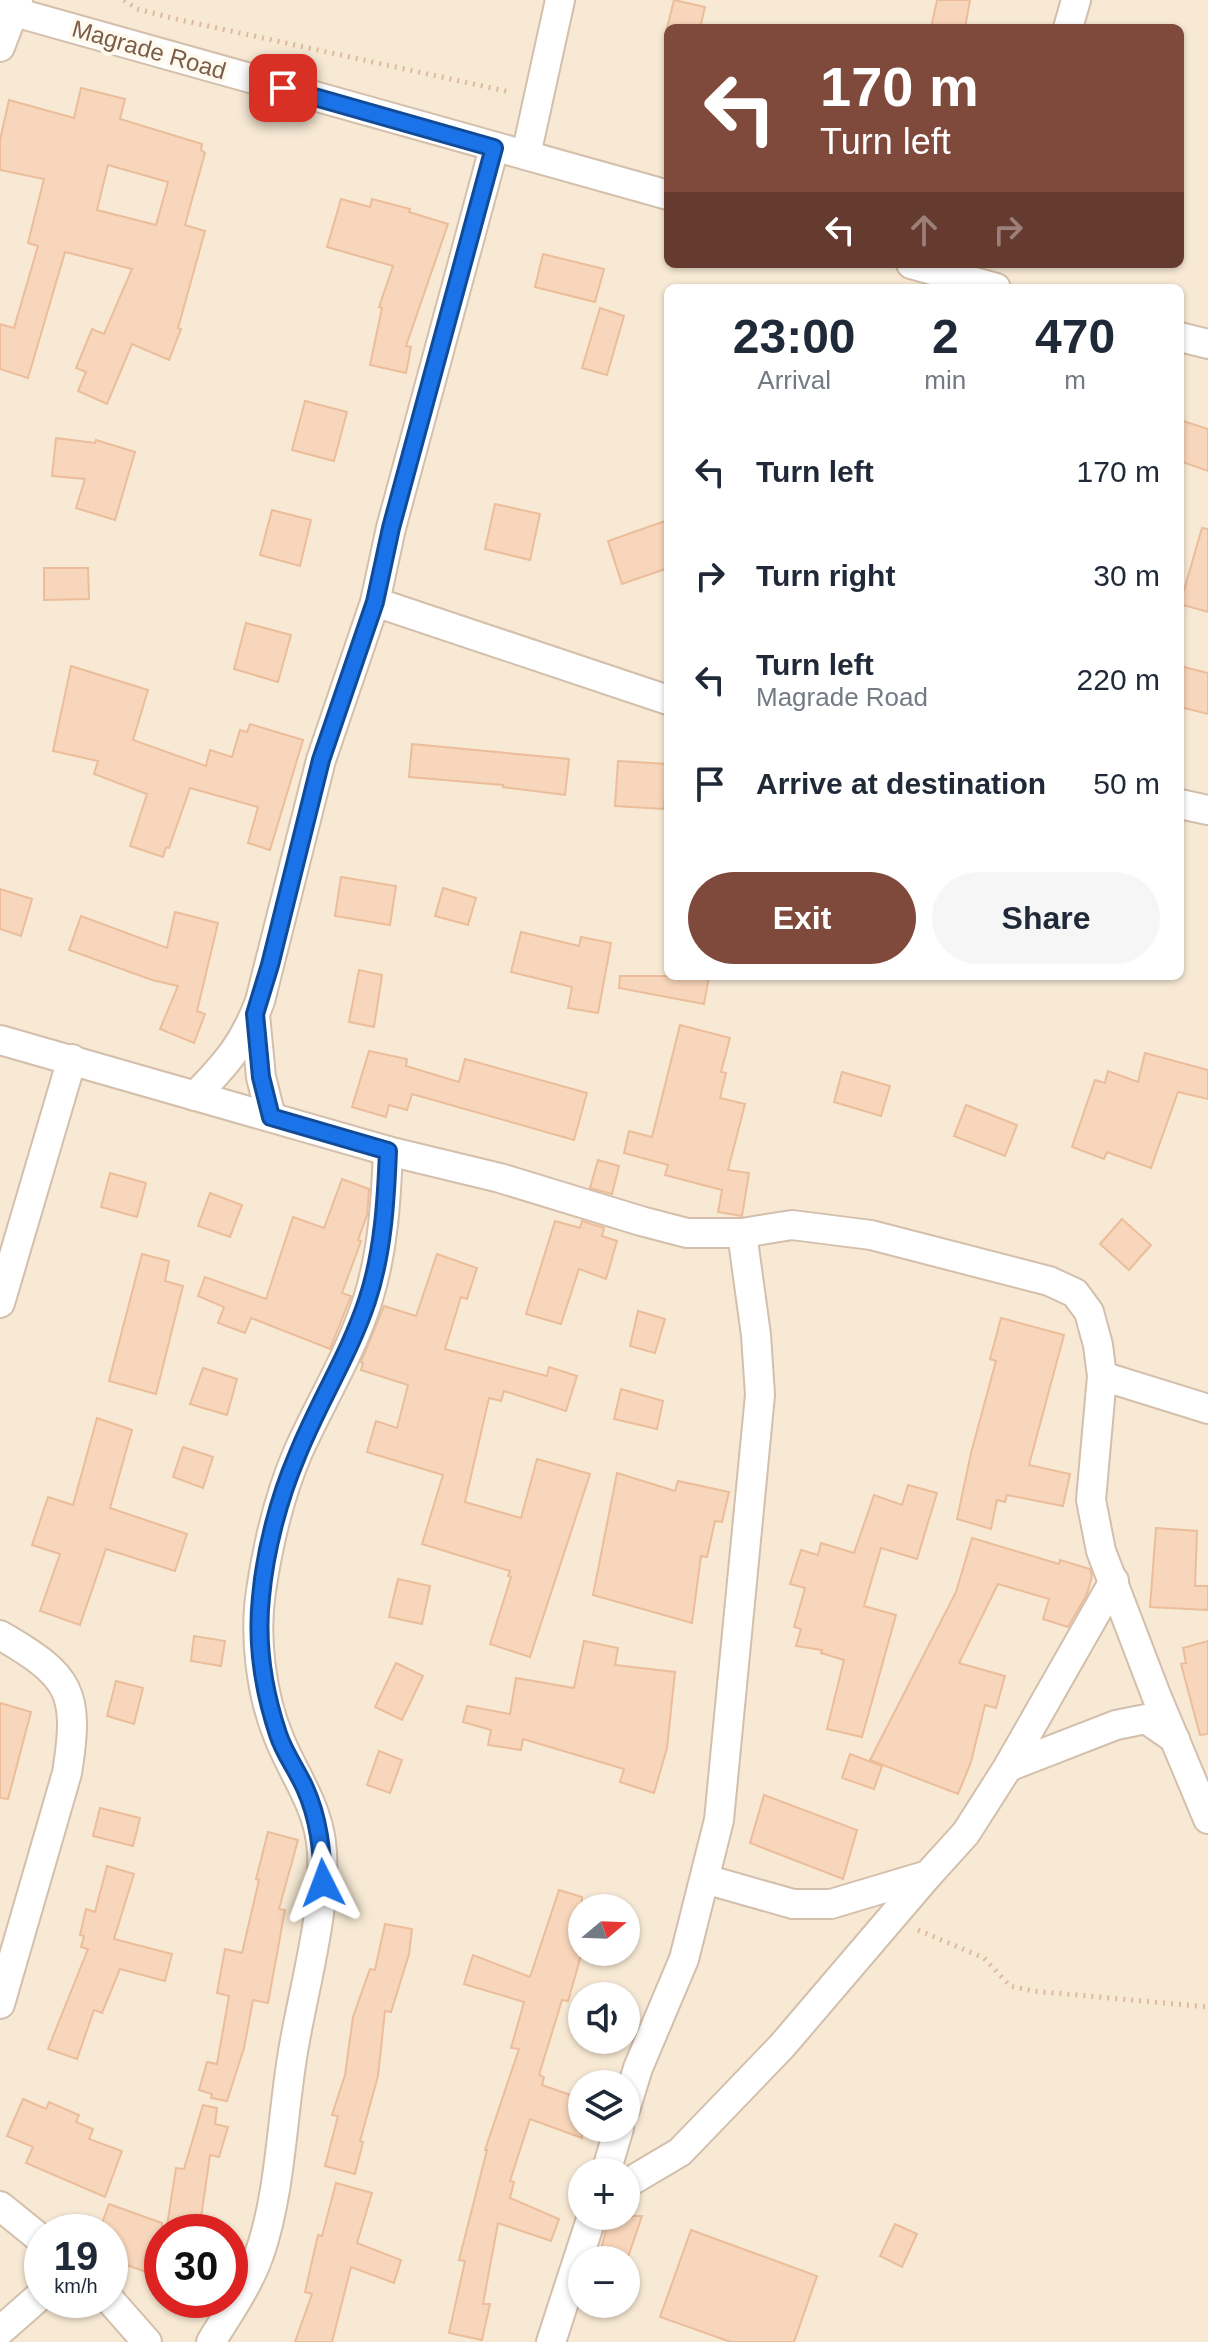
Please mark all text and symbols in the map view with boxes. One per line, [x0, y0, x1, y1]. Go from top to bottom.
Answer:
street label: Magrade Road [69, 15, 229, 84]
pin [249, 54, 317, 122]
text: 170 m [820, 55, 979, 118]
icon: left [688, 56, 792, 160]
icon: arrive [261, 66, 305, 110]
text: Turn left [820, 121, 951, 162]
icon: left [818, 208, 862, 252]
icon: ahead [902, 208, 946, 252]
icon: right [986, 208, 1030, 252]
text: 23:00 [733, 310, 856, 363]
text: 2 [932, 310, 959, 363]
text: 470 [1035, 310, 1115, 363]
text: Arrival [757, 365, 831, 395]
text: min [924, 365, 966, 395]
text: m [1064, 365, 1086, 395]
icon: left [688, 450, 732, 494]
text: Turn left [756, 455, 874, 488]
text: 170 m [1077, 455, 1160, 488]
icon: right [688, 554, 732, 598]
text: Turn right [756, 559, 895, 592]
text: 30 m [1093, 559, 1160, 592]
text: Turn left [756, 648, 874, 681]
icon: left [688, 658, 732, 702]
text: 220 m [1077, 663, 1160, 696]
text: Magrade Road [756, 682, 928, 712]
icon: arrive [688, 762, 732, 806]
text: Arrive at destination [756, 767, 1046, 800]
text: 50 m [1093, 767, 1160, 800]
button: Exit [688, 872, 916, 964]
button: Share [932, 872, 1160, 964]
position arrow [281, 1841, 365, 1925]
north arrow [568, 1894, 640, 1966]
map controls [568, 1894, 640, 2318]
button: sound [568, 1982, 640, 2054]
button: layers [568, 2070, 640, 2142]
button: + [568, 2158, 640, 2230]
speed limit sign: 30 [144, 2214, 248, 2318]
text: 19 [54, 2234, 98, 2278]
button: − [568, 2246, 640, 2318]
text: km/h [54, 2275, 98, 2297]

